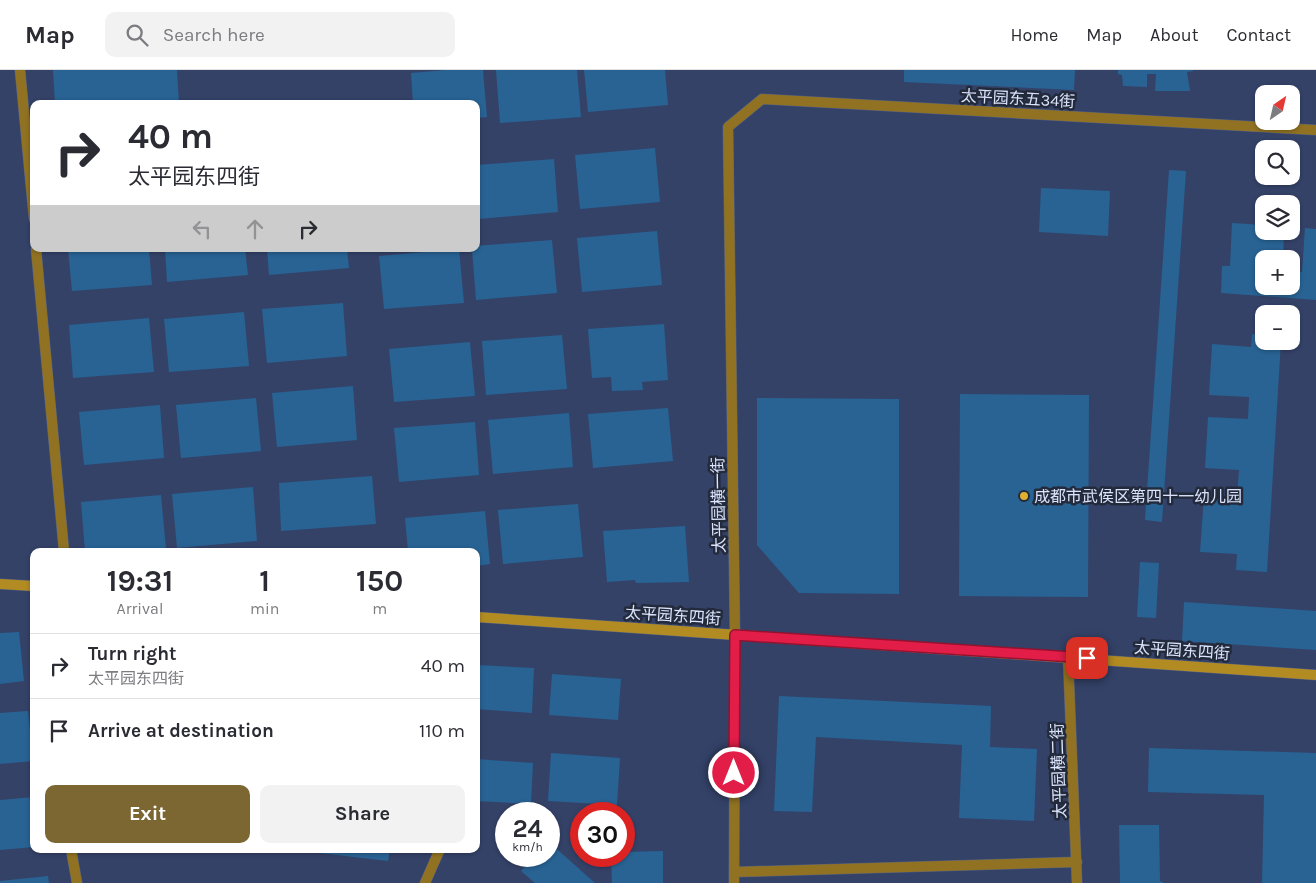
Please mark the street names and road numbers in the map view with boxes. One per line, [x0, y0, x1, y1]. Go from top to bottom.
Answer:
street label: 太平园东五34街 [960, 86, 1076, 111]
street label: 太平园横一街 [708, 457, 729, 553]
street label: 太平园东四街 [624, 603, 722, 628]
street label: 太平园东四街 [1133, 638, 1231, 663]
street label: 太平园横二街 [1047, 723, 1070, 819]

